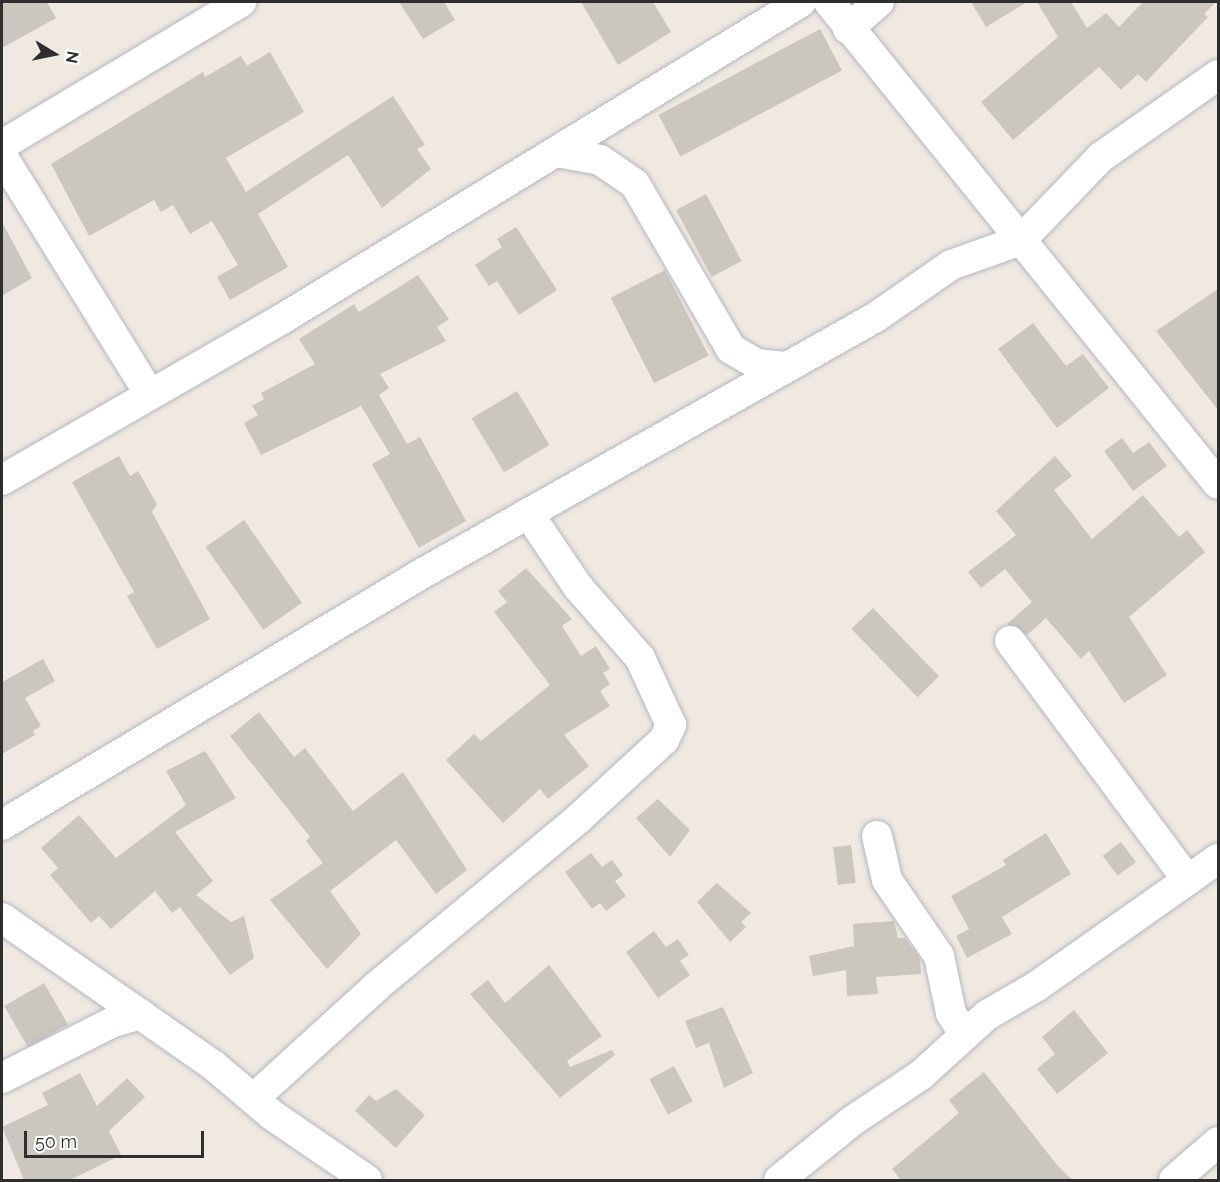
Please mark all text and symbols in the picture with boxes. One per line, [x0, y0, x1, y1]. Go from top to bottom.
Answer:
north arrow [24, 24, 84, 84]
text: N [62, 50, 83, 65]
scale bar [27, 1119, 207, 1157]
text: 50 m [35, 1131, 77, 1152]

